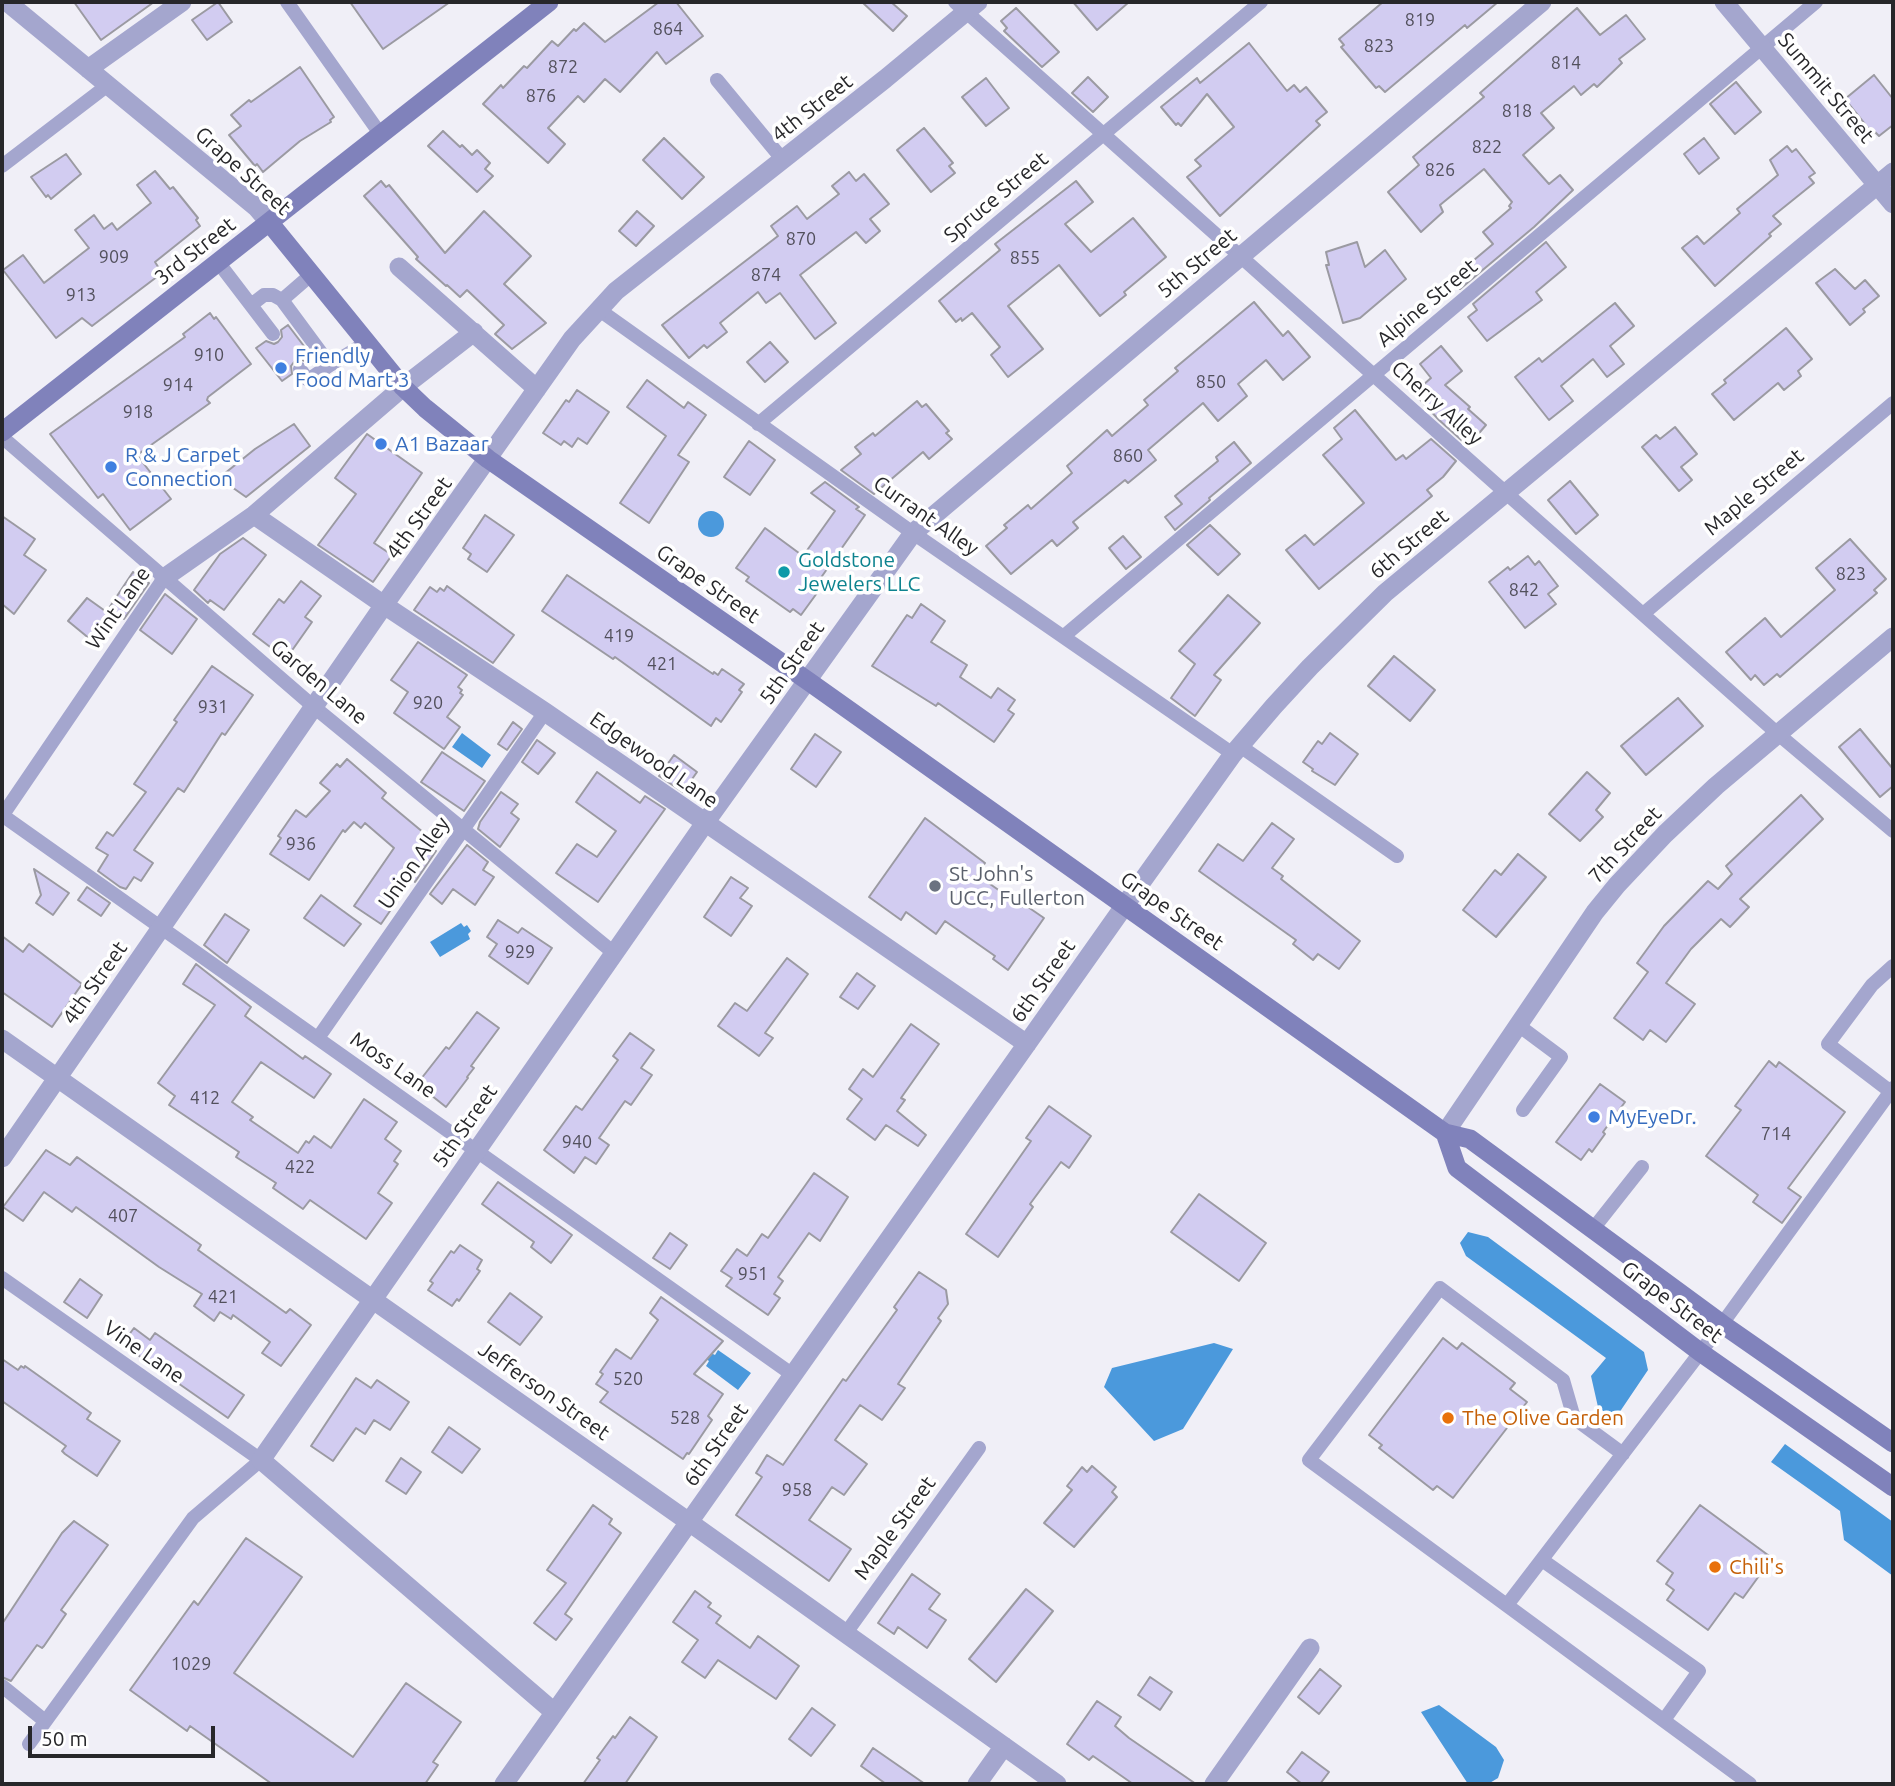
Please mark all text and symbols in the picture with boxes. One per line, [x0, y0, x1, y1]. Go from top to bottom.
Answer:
house number: 819 [1405, 9, 1435, 31]
house number: 864 [653, 18, 683, 40]
street label: Summit Street [1773, 28, 1879, 148]
house number: 823 [1364, 35, 1394, 57]
house number: 814 [1551, 52, 1581, 74]
house number: 872 [548, 56, 578, 78]
street label: 4th Street [767, 69, 857, 147]
house number: 876 [526, 85, 556, 107]
house number: 818 [1502, 100, 1532, 122]
street label: Grape Street [190, 121, 296, 221]
house number: 822 [1472, 136, 1502, 158]
street label: Spruce Street [939, 146, 1053, 248]
house number: 826 [1425, 159, 1455, 181]
street label: 3rd Street [150, 212, 240, 290]
street label: 5th Street [1152, 223, 1242, 303]
house number: 870 [786, 228, 816, 250]
house number: 909 [99, 246, 129, 268]
house number: 855 [1010, 247, 1040, 269]
street label: Alpine Street [1372, 254, 1482, 352]
house number: 874 [751, 264, 781, 286]
house number: 913 [66, 284, 96, 306]
place label: Friendly Food Mart 3 [295, 343, 410, 393]
house number: 910 [194, 344, 224, 366]
street label: Cherry Alley [1386, 355, 1488, 451]
marker: Friendly Food Mart 3 [273, 360, 289, 376]
house number: 850 [1196, 371, 1226, 393]
house number: 914 [163, 374, 193, 396]
house number: 918 [123, 401, 153, 423]
place label: A1 Bazaar [395, 431, 489, 457]
marker: A1 Bazaar [373, 436, 389, 452]
place label: R & J Carpet Connection [125, 442, 240, 492]
street label: Maple Street [1699, 443, 1809, 541]
house number: 860 [1113, 445, 1143, 467]
marker: R & J Carpet Connection [103, 459, 119, 475]
street label: Currant Alley [868, 470, 984, 562]
street label: 4th Street [381, 472, 457, 564]
street label: 6th Street [1364, 504, 1454, 584]
street label: Grape Street [652, 539, 764, 629]
place label: Goldstone Jewelers LLC [798, 547, 920, 597]
street label: Wint Lane [80, 562, 156, 654]
house number: 823 [1836, 563, 1866, 585]
marker: Goldstone Jewelers LLC [776, 564, 792, 580]
house number: 842 [1509, 579, 1539, 601]
street label: 5th Street [754, 617, 830, 709]
house number: 419 [604, 625, 634, 647]
street label: Garden Lane [266, 634, 372, 730]
house number: 421 [647, 653, 677, 675]
house number: 920 [413, 692, 443, 714]
house number: 931 [198, 696, 228, 718]
street label: Edgewood Lane [585, 706, 723, 814]
street label: 7th Street [1583, 801, 1667, 889]
street label: Union Alley [373, 812, 455, 914]
house number: 936 [286, 833, 316, 855]
place label: St John's UCC, Fullerton [949, 861, 1085, 911]
street label: Grape Street [1116, 866, 1228, 956]
marker: St John's UCC, Fullerton [927, 878, 943, 894]
street label: 6th Street [1005, 935, 1081, 1027]
street label: 4th Street [57, 937, 133, 1029]
house number: 929 [505, 941, 535, 963]
street label: Moss Lane [345, 1026, 441, 1104]
street label: 5th Street [427, 1080, 503, 1172]
house number: 412 [190, 1087, 220, 1109]
place label: MyEyeDr. [1608, 1104, 1697, 1130]
marker: MyEyeDr. [1586, 1109, 1602, 1125]
house number: 714 [1761, 1123, 1791, 1145]
house number: 940 [562, 1131, 592, 1153]
house number: 422 [285, 1156, 315, 1178]
house number: 407 [108, 1205, 138, 1227]
street label: Grape Street [1617, 1256, 1727, 1348]
house number: 951 [738, 1263, 768, 1285]
house number: 421 [208, 1286, 238, 1308]
street label: Vine Lane [99, 1315, 189, 1389]
street label: Jefferson Street [474, 1336, 614, 1446]
house number: 520 [613, 1368, 643, 1390]
street label: 6th Street [678, 1399, 754, 1491]
place label: The Olive Garden [1462, 1405, 1624, 1431]
house number: 528 [670, 1407, 700, 1429]
marker: The Olive Garden [1440, 1410, 1456, 1426]
street label: Maple Street [849, 1471, 941, 1585]
house number: 958 [782, 1479, 812, 1501]
place label: Chili's [1729, 1554, 1784, 1580]
marker: Chili's [1707, 1559, 1723, 1575]
house number: 1029 [171, 1653, 211, 1675]
scale bar [32, 1712, 219, 1756]
text: 50 m [41, 1726, 88, 1750]

